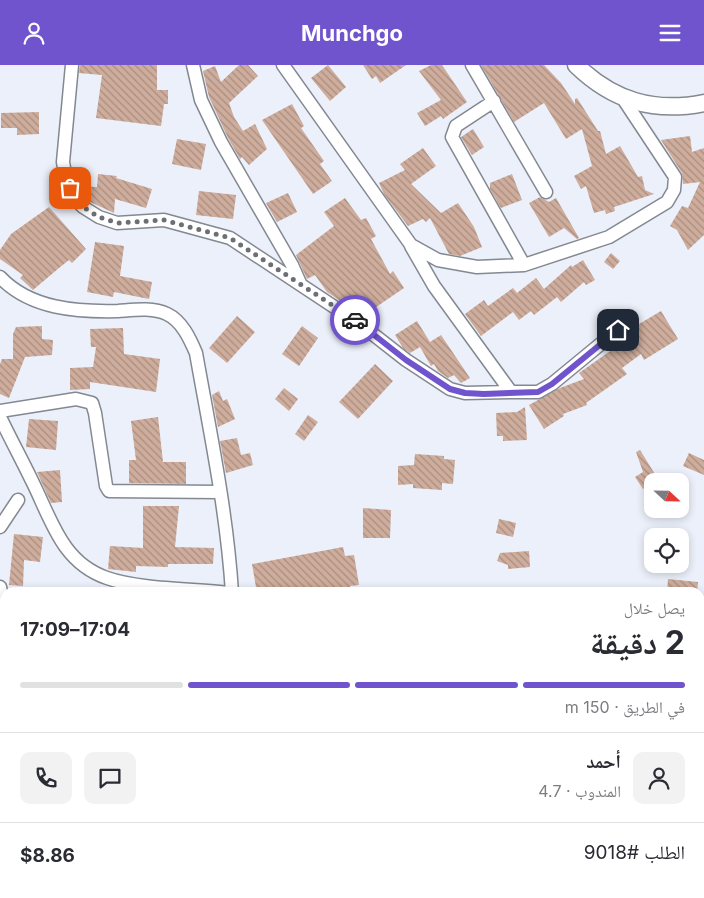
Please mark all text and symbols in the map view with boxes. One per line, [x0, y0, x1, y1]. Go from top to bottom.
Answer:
icon: person [20, 19, 48, 47]
icon: menu [656, 19, 684, 47]
text: Munchgo [301, 20, 403, 46]
pin [49, 167, 91, 209]
icon: bag [56, 174, 84, 202]
courier [330, 295, 380, 345]
icon: car [341, 306, 369, 334]
pin [597, 309, 639, 351]
icon: home [604, 316, 632, 344]
north arrow [644, 473, 689, 517]
map controls [644, 473, 689, 573]
button: locate [644, 528, 689, 573]
text: يصل خلال [624, 598, 685, 618]
text: 17:04–17:09 [20, 618, 130, 641]
text: 2 دقيقة [590, 623, 685, 662]
text: في الطريق · 150 m [565, 697, 685, 717]
text: أحمد [586, 750, 621, 773]
button: phone [20, 752, 72, 804]
button: chat [84, 752, 136, 804]
button: person [633, 752, 685, 804]
text: المندوب · 4.7 [538, 781, 621, 801]
text: الطلب #9018 [584, 841, 685, 864]
text: $8.86 [20, 844, 75, 867]

